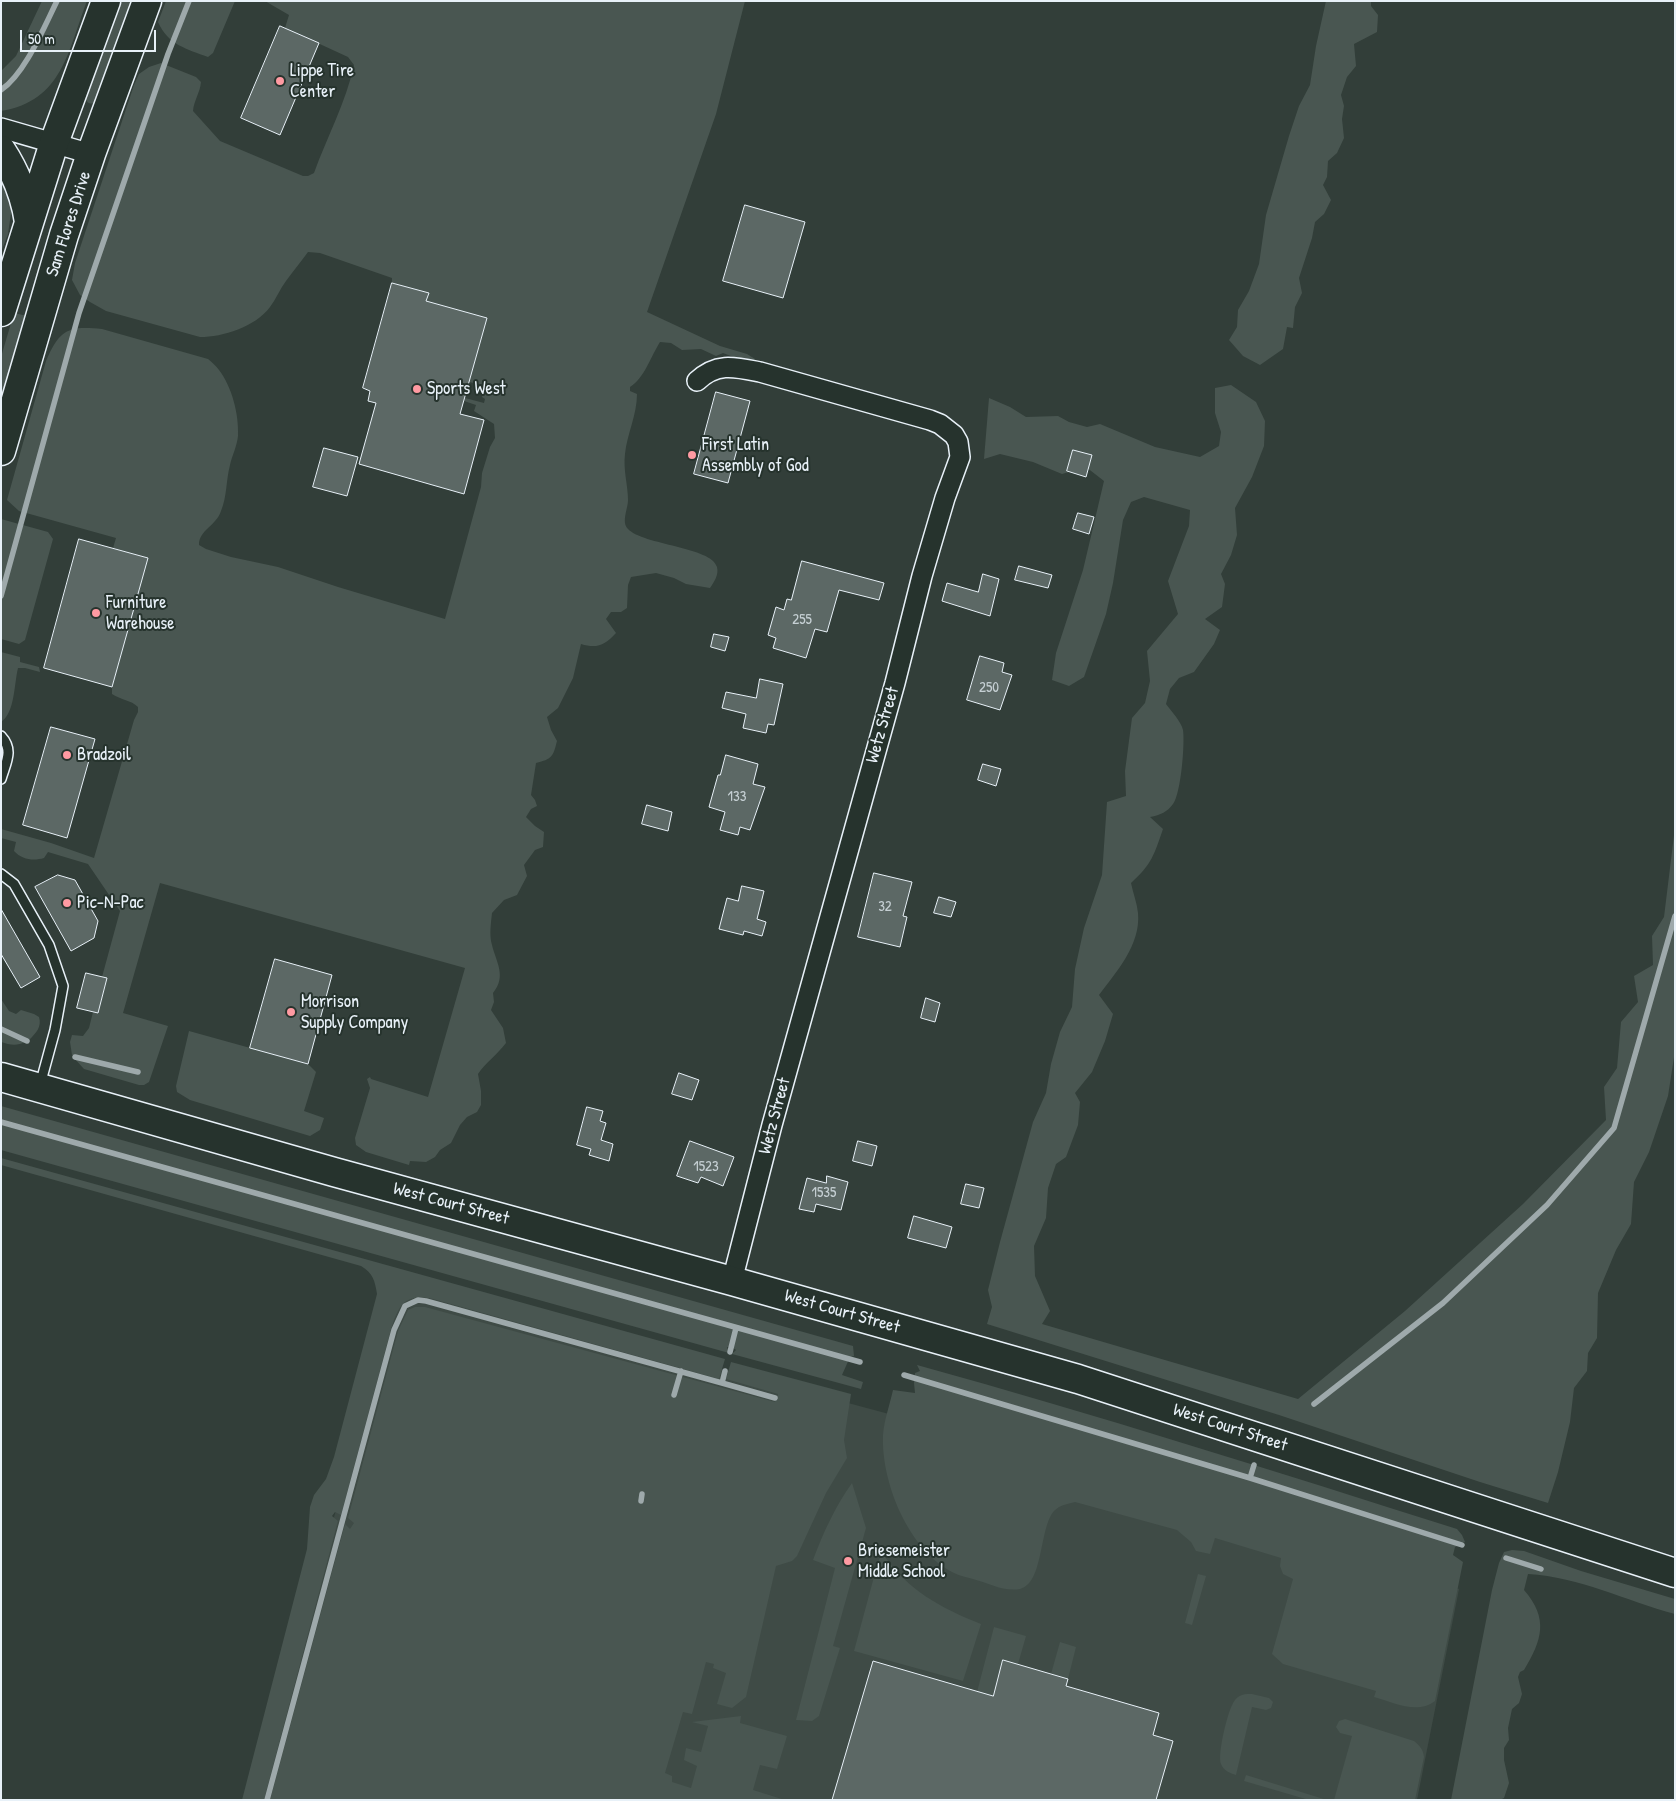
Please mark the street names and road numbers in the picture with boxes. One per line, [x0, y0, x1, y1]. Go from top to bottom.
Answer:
street label: Sam Flores Drive [42, 169, 96, 279]
street label: Wetz Street [862, 684, 904, 766]
street label: Wetz Street [754, 1075, 796, 1157]
street label: West Court Street [391, 1178, 511, 1230]
street label: West Court Street [782, 1285, 902, 1339]
street label: West Court Street [1170, 1399, 1290, 1457]

